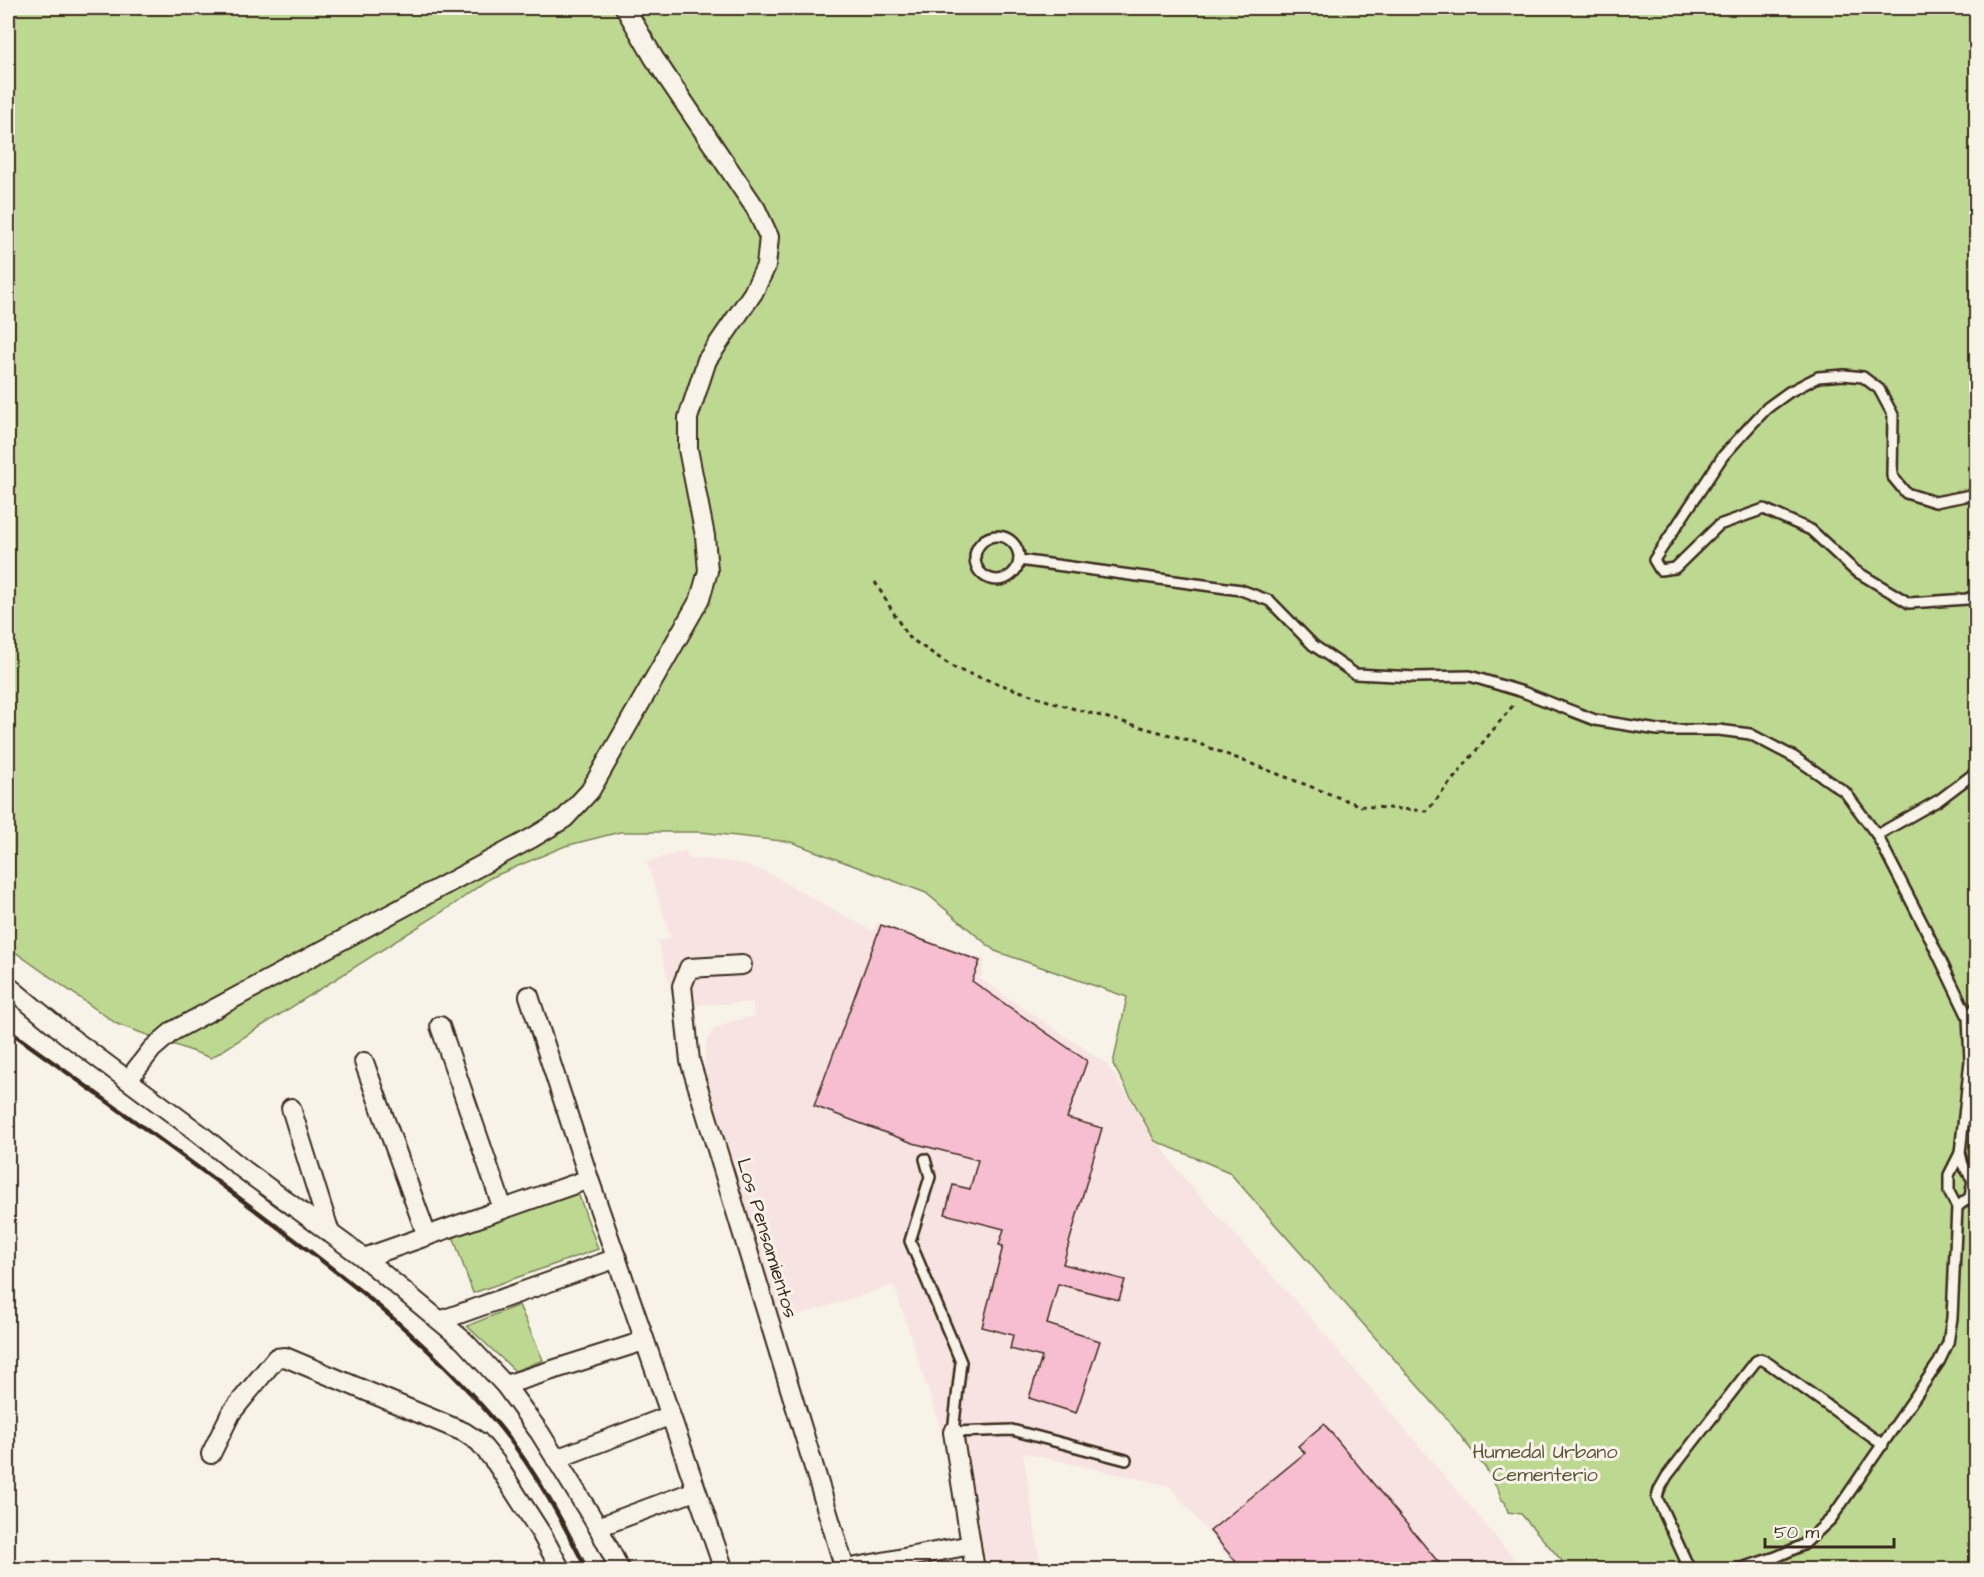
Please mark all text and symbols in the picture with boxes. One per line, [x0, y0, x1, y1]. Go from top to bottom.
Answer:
street label: Los Pensamientos [729, 1155, 805, 1321]
park label: Humedal Urbano Cementerio [1472, 1438, 1618, 1489]
scale bar [1765, 1511, 1894, 1549]
text: 50 m [1774, 1520, 1819, 1545]

